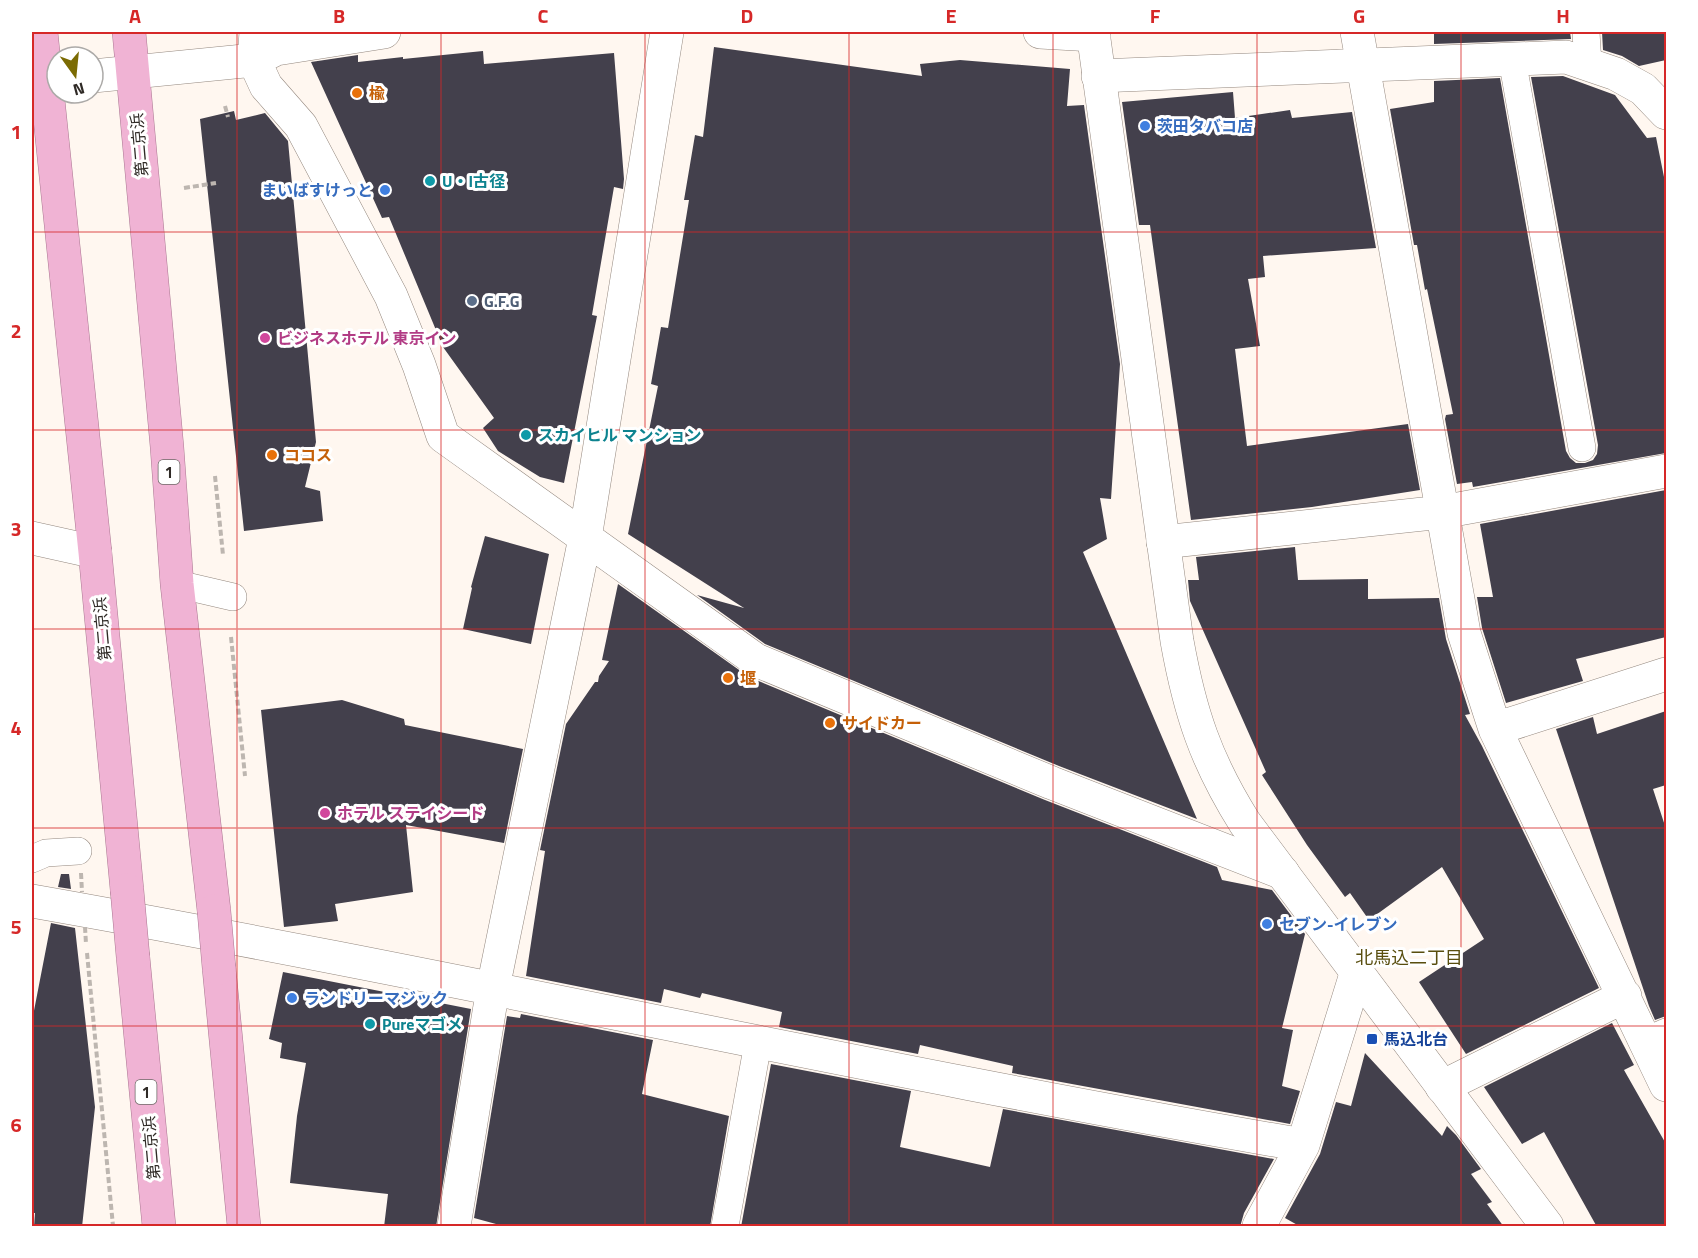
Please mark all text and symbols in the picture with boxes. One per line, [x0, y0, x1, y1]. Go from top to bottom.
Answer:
text: A [129, 0, 141, 31]
text: B [333, 0, 345, 31]
text: C [538, 0, 549, 31]
text: D [741, 0, 753, 31]
text: E [945, 0, 957, 31]
text: F [1150, 0, 1161, 31]
text: G [1353, 0, 1365, 31]
text: H [1556, 0, 1570, 31]
north arrow [45, 45, 105, 105]
text: N [70, 76, 87, 103]
place label: 楡 [369, 81, 385, 105]
marker: 楡 [350, 86, 364, 100]
street label: 第二京浜 [124, 112, 154, 178]
place label: 茨田タバコ店 [1157, 114, 1253, 138]
text: 1 [10, 116, 22, 147]
marker: 茨田タバコ店 [1138, 119, 1152, 133]
place label: U・I古径 [442, 169, 506, 193]
marker: U・I古径 [423, 174, 437, 188]
place label: まいばすけっと [261, 178, 373, 202]
marker: まいばすけっと [378, 183, 392, 197]
place label: G.F.G [484, 289, 519, 313]
marker: G.F.G [465, 294, 479, 308]
text: 2 [10, 315, 22, 346]
place label: ビジネスホテル 東京イン [277, 326, 457, 350]
marker: ビジネスホテル 東京イン [258, 331, 272, 345]
place label: スカイヒル マンション [538, 423, 702, 447]
marker: スカイヒル マンション [519, 428, 533, 442]
place label: ココス [284, 443, 332, 467]
marker: ココス [265, 448, 279, 462]
road number: 1 [158, 460, 180, 484]
text: 3 [10, 513, 22, 544]
street label: 第二京浜 [87, 596, 117, 662]
place label: 堰 [740, 666, 756, 690]
marker: 堰 [721, 671, 735, 685]
place label: サイドカー [842, 711, 922, 735]
text: 4 [10, 712, 22, 743]
marker: サイドカー [823, 716, 837, 730]
place label: ホテル ステイシード [337, 801, 485, 825]
marker: ホテル ステイシード [318, 806, 332, 820]
text: 5 [10, 911, 22, 942]
place label: セブン-イレブン [1279, 912, 1398, 936]
marker: セブン-イレブン [1260, 917, 1274, 931]
district label: 北馬込二丁目 [1355, 944, 1463, 971]
place label: ランドリーマジック [304, 986, 448, 1010]
marker: ランドリーマジック [285, 991, 299, 1005]
place label: Pureマゴメ [382, 1012, 462, 1036]
marker: Pureマゴメ [363, 1017, 377, 1031]
place label: 馬込北台 [1384, 1027, 1448, 1051]
marker: 馬込北台 [1365, 1032, 1379, 1046]
road number: 1 [136, 1080, 156, 1104]
text: 6 [10, 1109, 22, 1140]
street label: 第二京浜 [136, 1115, 166, 1181]

